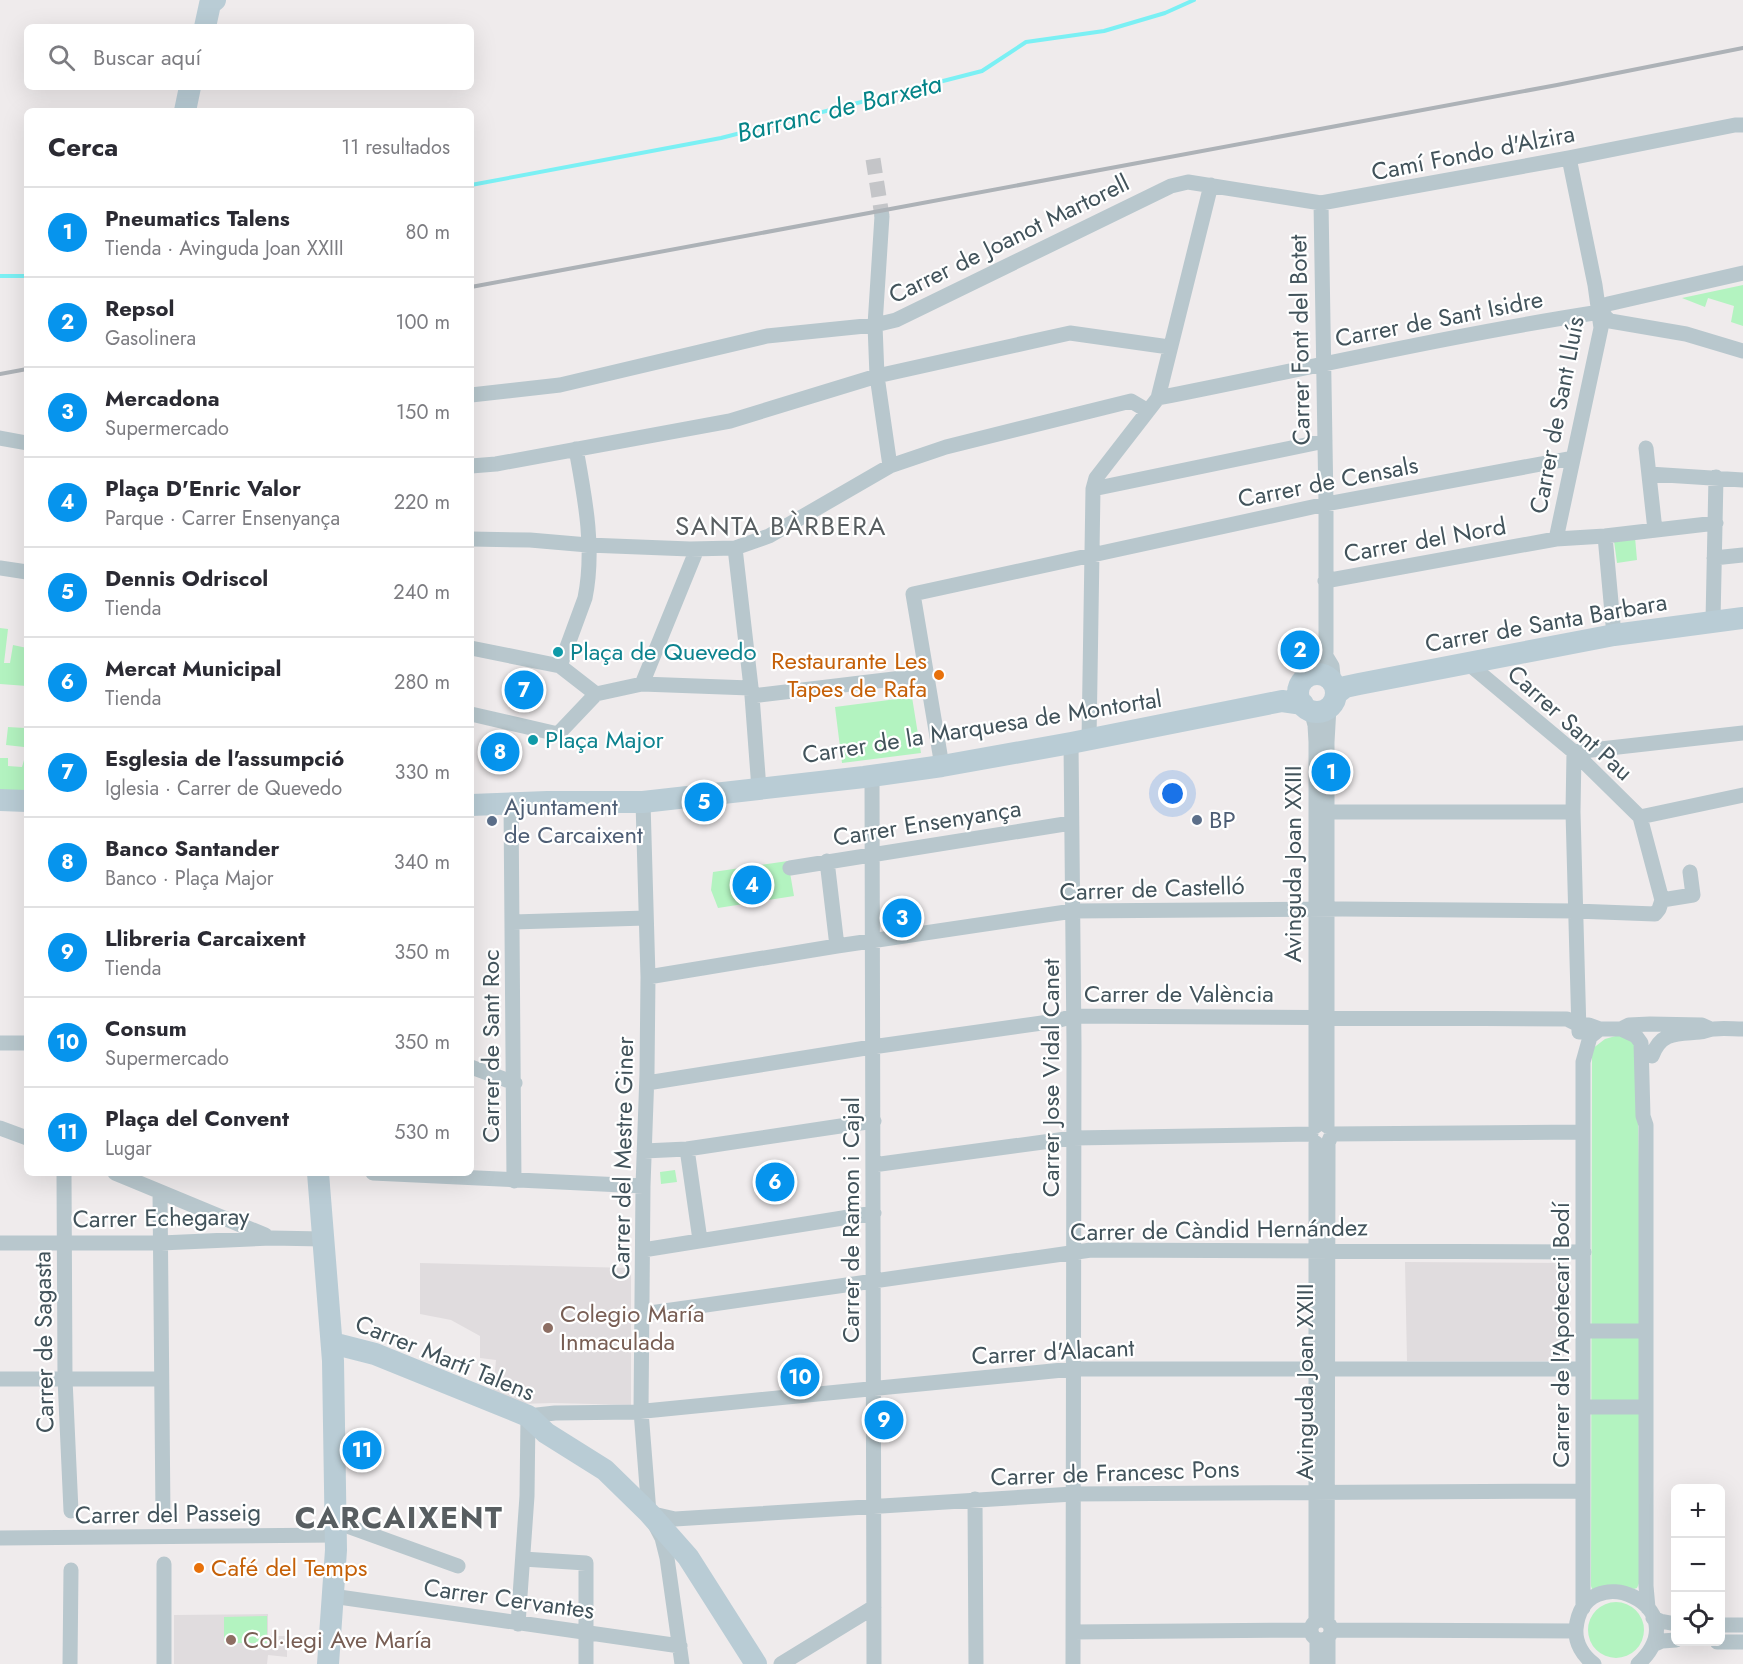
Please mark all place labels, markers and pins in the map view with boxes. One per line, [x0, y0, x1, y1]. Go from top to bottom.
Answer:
pin: 2 [1280, 628, 1320, 672]
place label: Plaça de Quevedo [570, 634, 757, 669]
place label: Restaurante Les Tapes de Rafa [771, 643, 927, 706]
marker: Plaça de Quevedo [551, 645, 565, 659]
pin: 7 [504, 668, 544, 712]
marker: Restaurante Les Tapes de Rafa [932, 668, 946, 682]
place label: Plaça Major [545, 722, 665, 757]
pin: 8 [480, 730, 520, 774]
marker: Plaça Major [526, 733, 540, 747]
pin: 1 [1312, 750, 1350, 794]
pin: 5 [684, 780, 724, 824]
place label: Ajuntament de Carcaixent [504, 789, 643, 852]
place label: BP [1209, 802, 1236, 837]
marker: BP [1190, 813, 1204, 827]
marker: Ajuntament de Carcaixent [485, 814, 499, 828]
pin: 4 [732, 862, 771, 908]
pin: 3 [882, 896, 922, 940]
pin: 6 [756, 1160, 794, 1204]
place label: Colegio María Inmaculada [560, 1296, 705, 1359]
marker: Colegio María Inmaculada [541, 1321, 555, 1335]
pin: 10 [780, 1354, 820, 1400]
pin: 9 [864, 1398, 904, 1442]
pin: 11 [342, 1428, 382, 1472]
place label: Café del Temps [211, 1550, 367, 1585]
marker: Café del Temps [192, 1561, 206, 1575]
place label: Col·legi Ave María [243, 1622, 432, 1657]
marker: Col·legi Ave María [224, 1633, 238, 1647]

